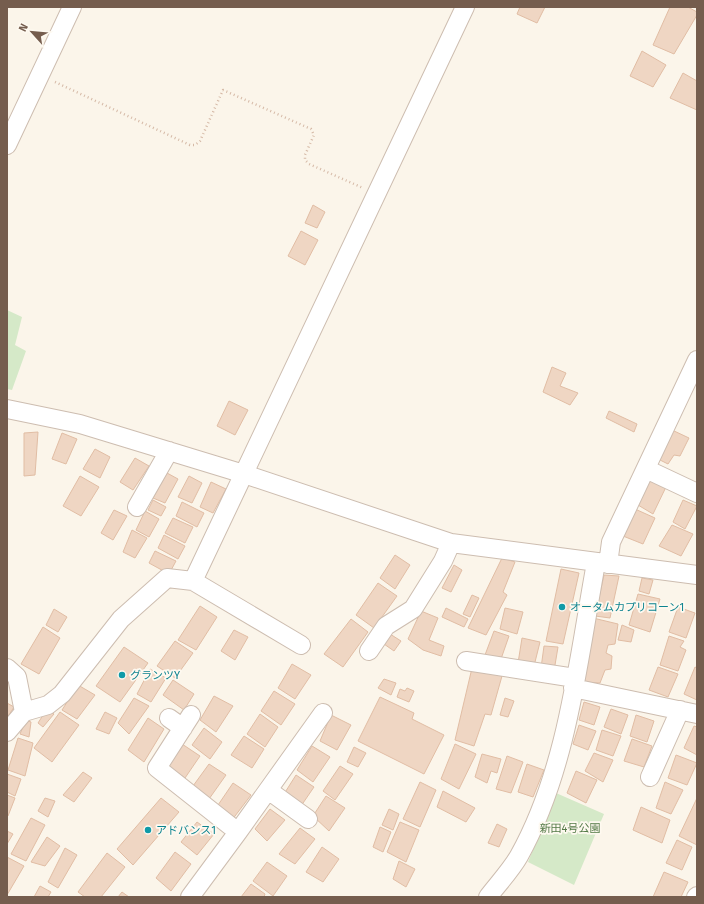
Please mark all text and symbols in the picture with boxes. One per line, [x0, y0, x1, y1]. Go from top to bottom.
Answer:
north arrow [12, 12, 52, 52]
text: N [16, 21, 31, 34]
place label: オータムカプリコーン1 [570, 601, 684, 614]
marker: オータムカプリコーン1 [557, 602, 567, 612]
place label: グランツY [130, 669, 180, 682]
marker: グランツY [117, 670, 127, 680]
park label: 新田4号公園 [540, 822, 600, 835]
place label: アドバンス1 [156, 824, 216, 837]
marker: アドバンス1 [143, 825, 153, 835]

